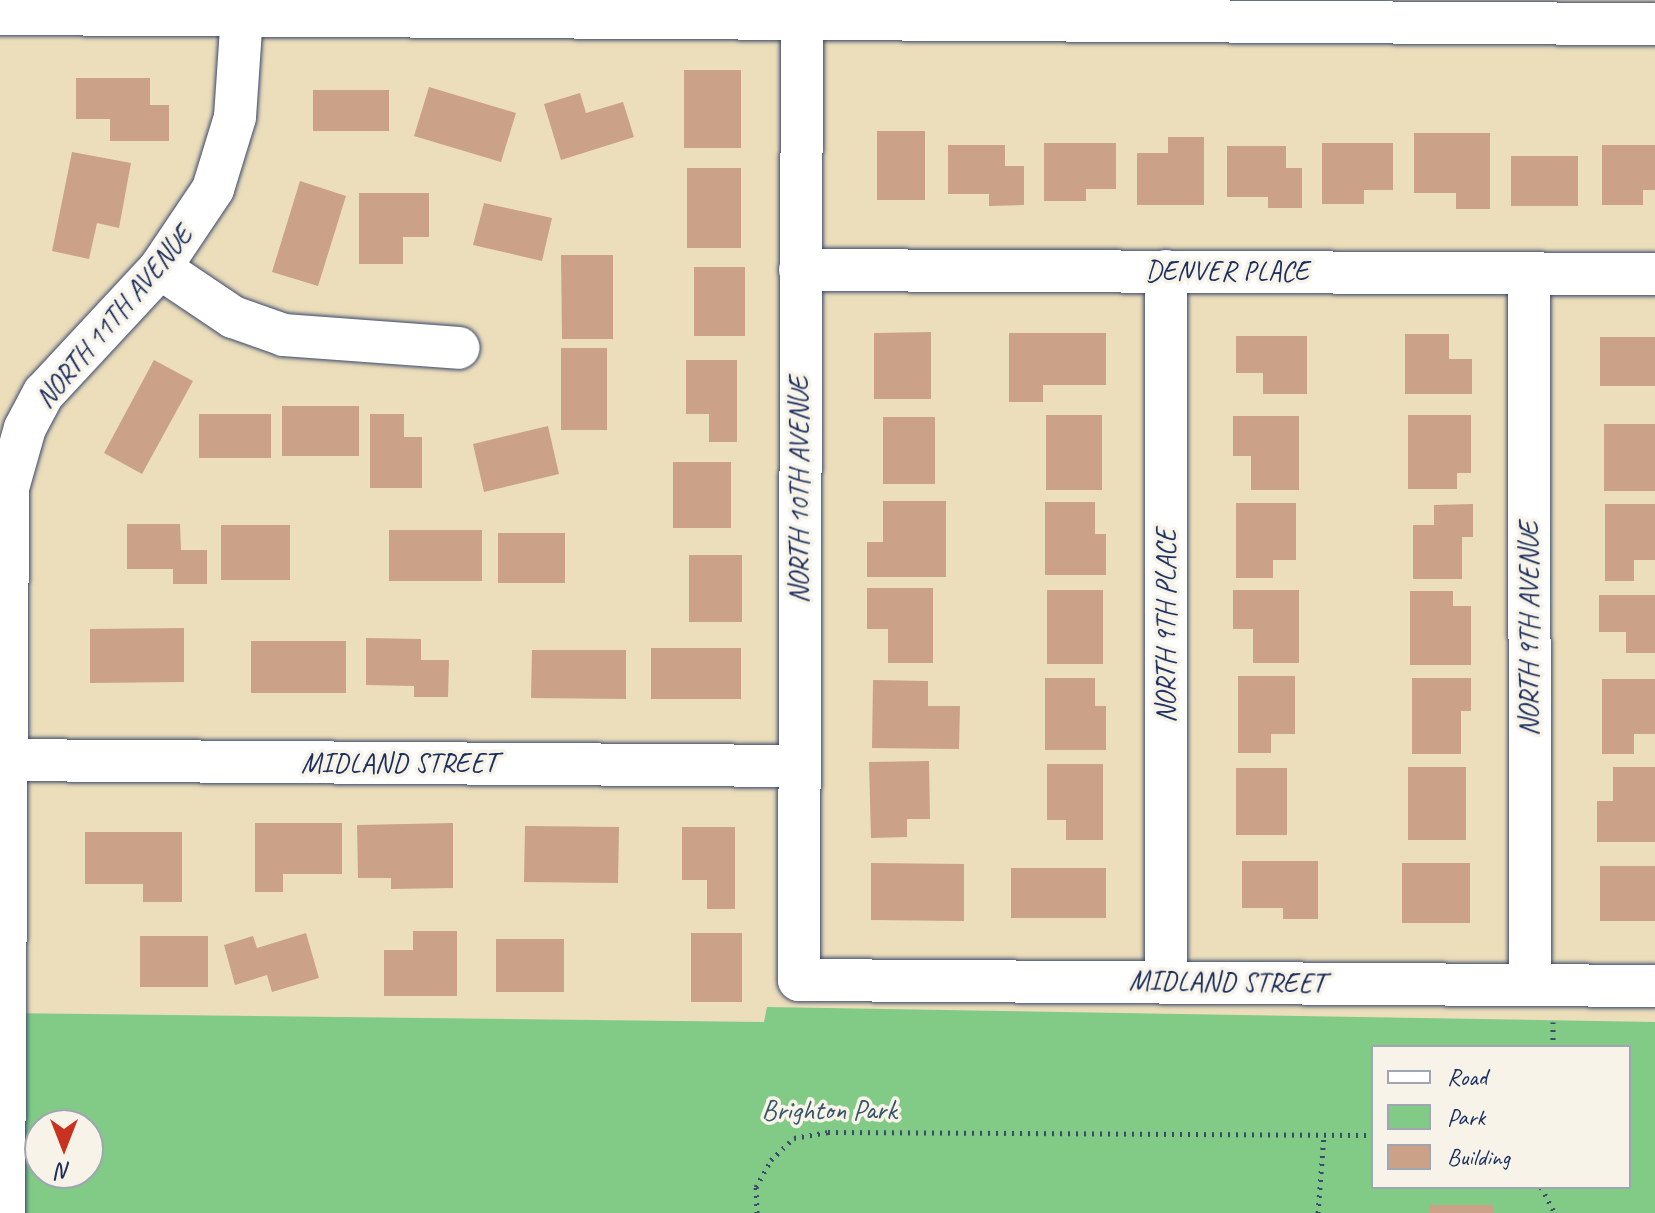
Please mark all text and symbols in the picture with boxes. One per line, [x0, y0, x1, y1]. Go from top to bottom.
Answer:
street label: NORTH 11TH AVENUE [29, 220, 199, 414]
street label: DENVER PLACE [1145, 254, 1309, 288]
street label: NORTH 10TH AVENUE [782, 377, 816, 603]
street label: NORTH 9TH AVENUE [1512, 523, 1546, 735]
street label: NORTH 9TH PLACE [1149, 529, 1183, 723]
street label: MIDLAND STREET [301, 746, 497, 780]
street label: MIDLAND STREET [1129, 963, 1325, 1001]
legend [1371, 1045, 1631, 1189]
text: Road [1447, 1062, 1487, 1092]
park label: Brighton Park [761, 1093, 897, 1127]
text: Park [1447, 1102, 1485, 1132]
north arrow [24, 1109, 104, 1189]
text: Building [1447, 1142, 1510, 1172]
text: N [57, 1157, 71, 1185]

